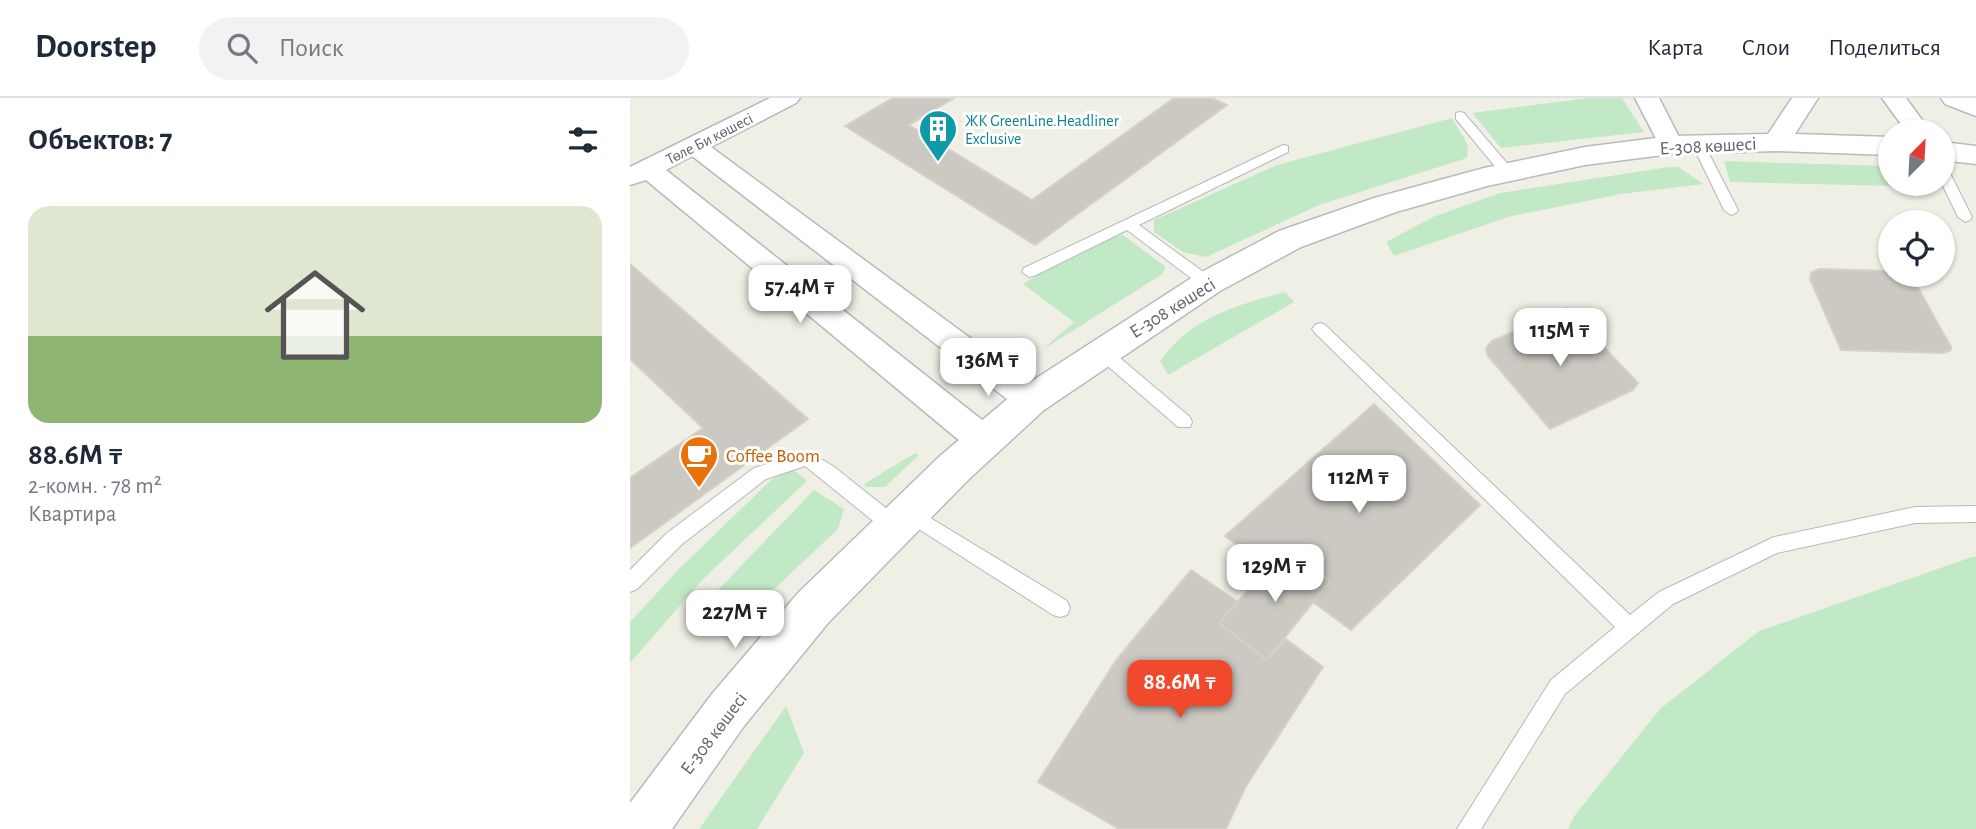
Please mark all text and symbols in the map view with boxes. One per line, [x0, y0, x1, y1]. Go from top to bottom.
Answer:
search box [199, 17, 689, 80]
icon: search [223, 29, 261, 67]
text: Doorstep [35, 31, 157, 64]
text: Поиск [279, 35, 344, 61]
text: Карта [1647, 36, 1703, 60]
text: Слои [1741, 36, 1790, 60]
text: Поделиться [1828, 36, 1941, 60]
building icon: ЖК GreenLine.Headliner Exclusive [917, 108, 959, 163]
street label: Төле Би көшесі [663, 110, 756, 168]
place label: ЖК GreenLine.Headliner Exclusive [965, 113, 1120, 147]
north arrow [1878, 119, 1955, 196]
map controls [1878, 119, 1955, 287]
icon: filters [564, 121, 602, 159]
text: Объектов: 7 [28, 125, 172, 155]
street label: Е-308 көшесі [1659, 134, 1757, 159]
button: locate [1878, 210, 1955, 287]
icon: home [252, 252, 378, 378]
pin: 57.4M ₸ [735, 266, 865, 325]
street label: Е-308 көшесі [1127, 274, 1219, 342]
text: 57.4M ₸ [764, 276, 836, 299]
pin: 115M ₸ [1503, 308, 1617, 368]
text: 115M ₸ [1530, 319, 1590, 342]
pin: 136M ₸ [931, 338, 1045, 398]
text: 136M ₸ [956, 349, 1020, 372]
cafe icon: Coffee Boom [678, 434, 720, 489]
text: 88.6M ₸ [28, 440, 124, 470]
place label: Coffee Boom [726, 447, 820, 466]
pin: 112M ₸ [1302, 456, 1416, 515]
text: 112M ₸ [1328, 466, 1390, 489]
text: 2-комн. · 78 m² [28, 475, 162, 498]
text: Квартира [28, 503, 116, 526]
pin: 129M ₸ [1218, 545, 1332, 604]
text: 129M ₸ [1243, 555, 1307, 578]
pin: 227M ₸ [678, 590, 792, 650]
text: 227M ₸ [702, 601, 768, 624]
pin: 88.6M ₸ [1115, 660, 1245, 720]
text: 88.6M ₸ [1143, 671, 1217, 694]
street label: Е-308 көшесі [677, 689, 751, 778]

